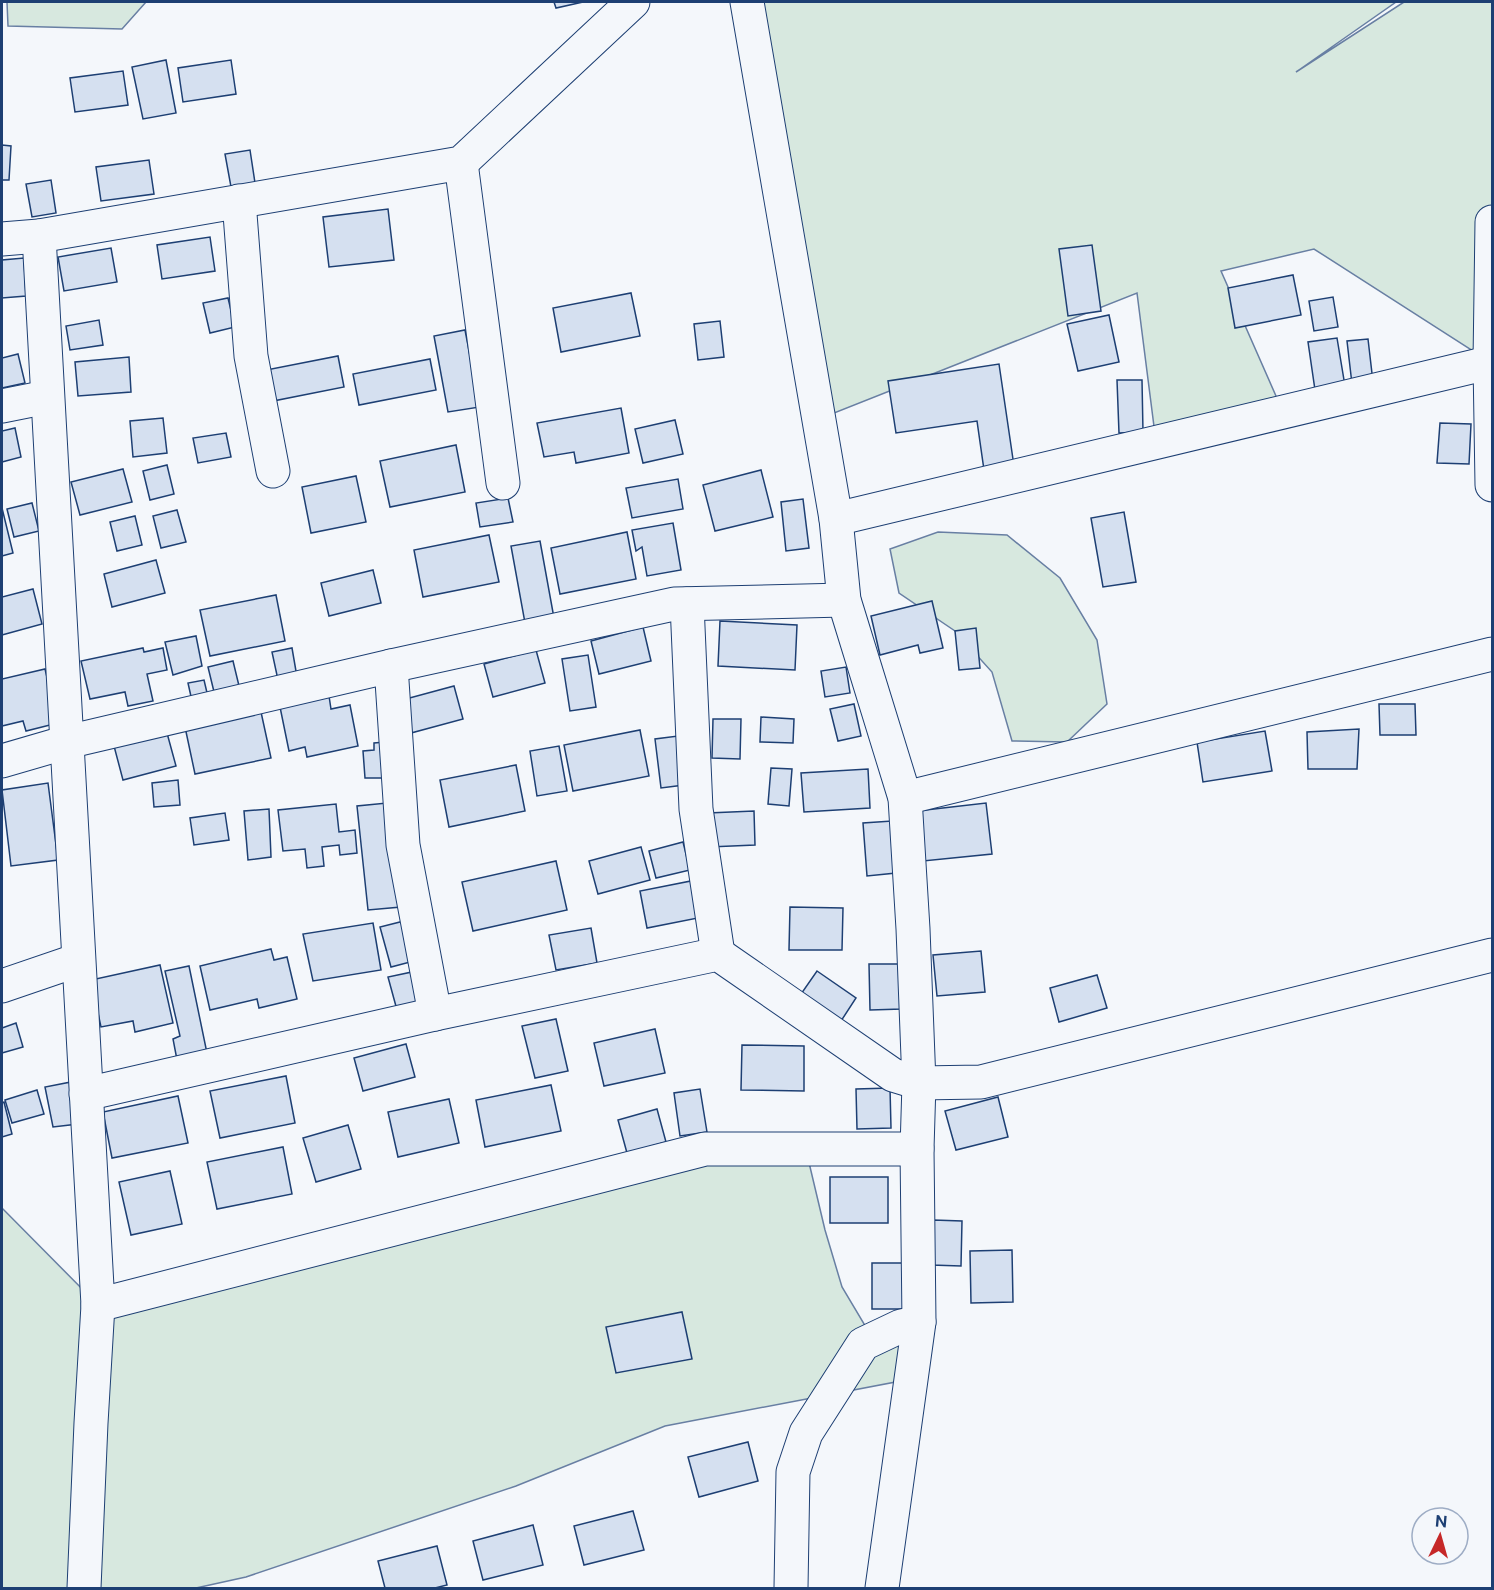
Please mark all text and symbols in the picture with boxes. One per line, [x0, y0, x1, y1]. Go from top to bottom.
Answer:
north arrow [1410, 1506, 1470, 1566]
text: N [1434, 1512, 1448, 1532]

